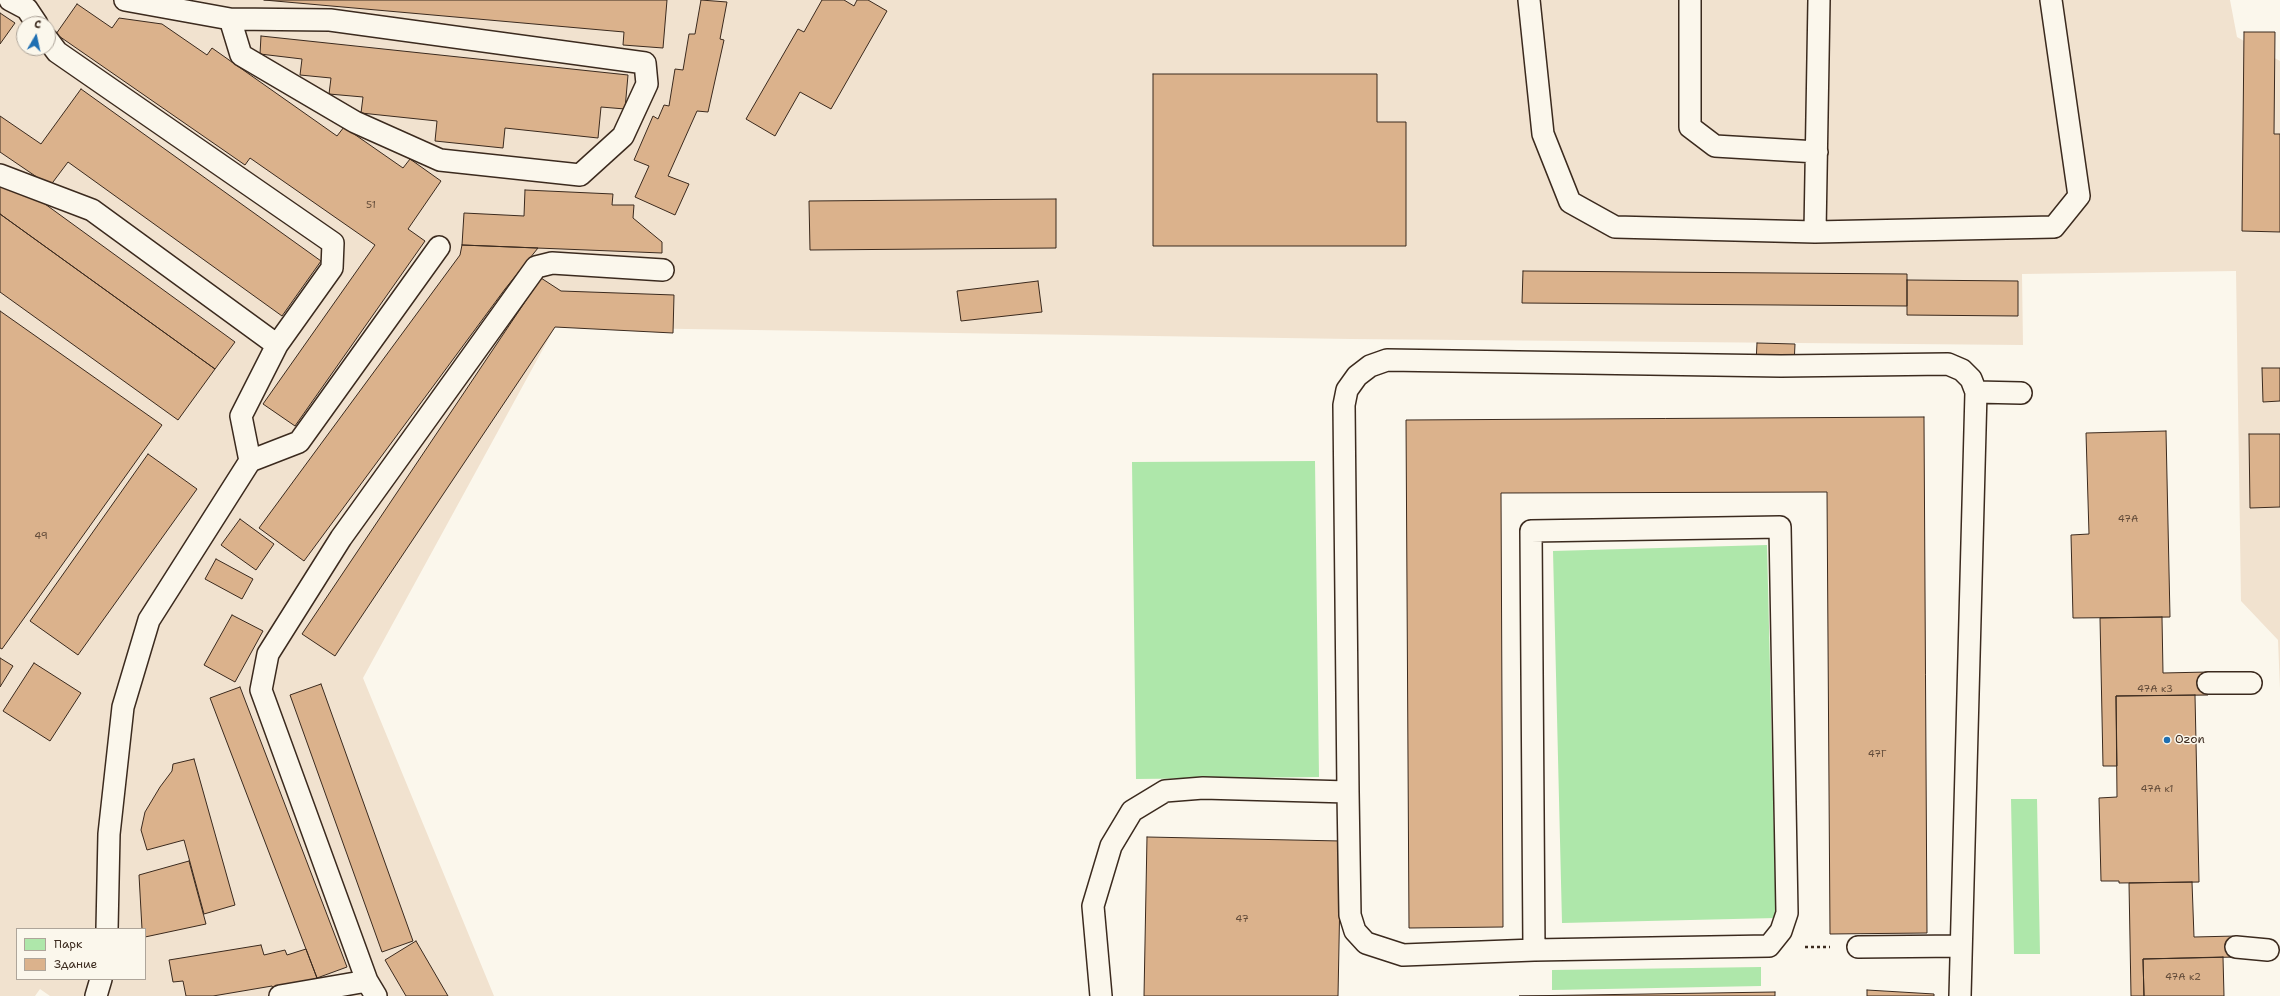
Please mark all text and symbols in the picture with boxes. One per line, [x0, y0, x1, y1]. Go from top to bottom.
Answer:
north arrow [16, 16, 56, 56]
text: С [33, 17, 42, 33]
house number: 51 [366, 199, 376, 211]
house number: 47А [2118, 513, 2138, 525]
house number: 49 [34, 530, 48, 542]
house number: 47А к3 [2137, 683, 2173, 695]
place label: Ozon [2175, 733, 2205, 747]
marker: Ozon [2162, 735, 2172, 745]
house number: 47Г [1868, 748, 1886, 760]
house number: 47А к1 [2141, 783, 2173, 795]
house number: 47 [1235, 913, 1249, 925]
legend [16, 928, 146, 980]
text: Парк [54, 936, 82, 952]
text: Здание [54, 956, 97, 972]
house number: 47А к2 [2165, 971, 2201, 983]

